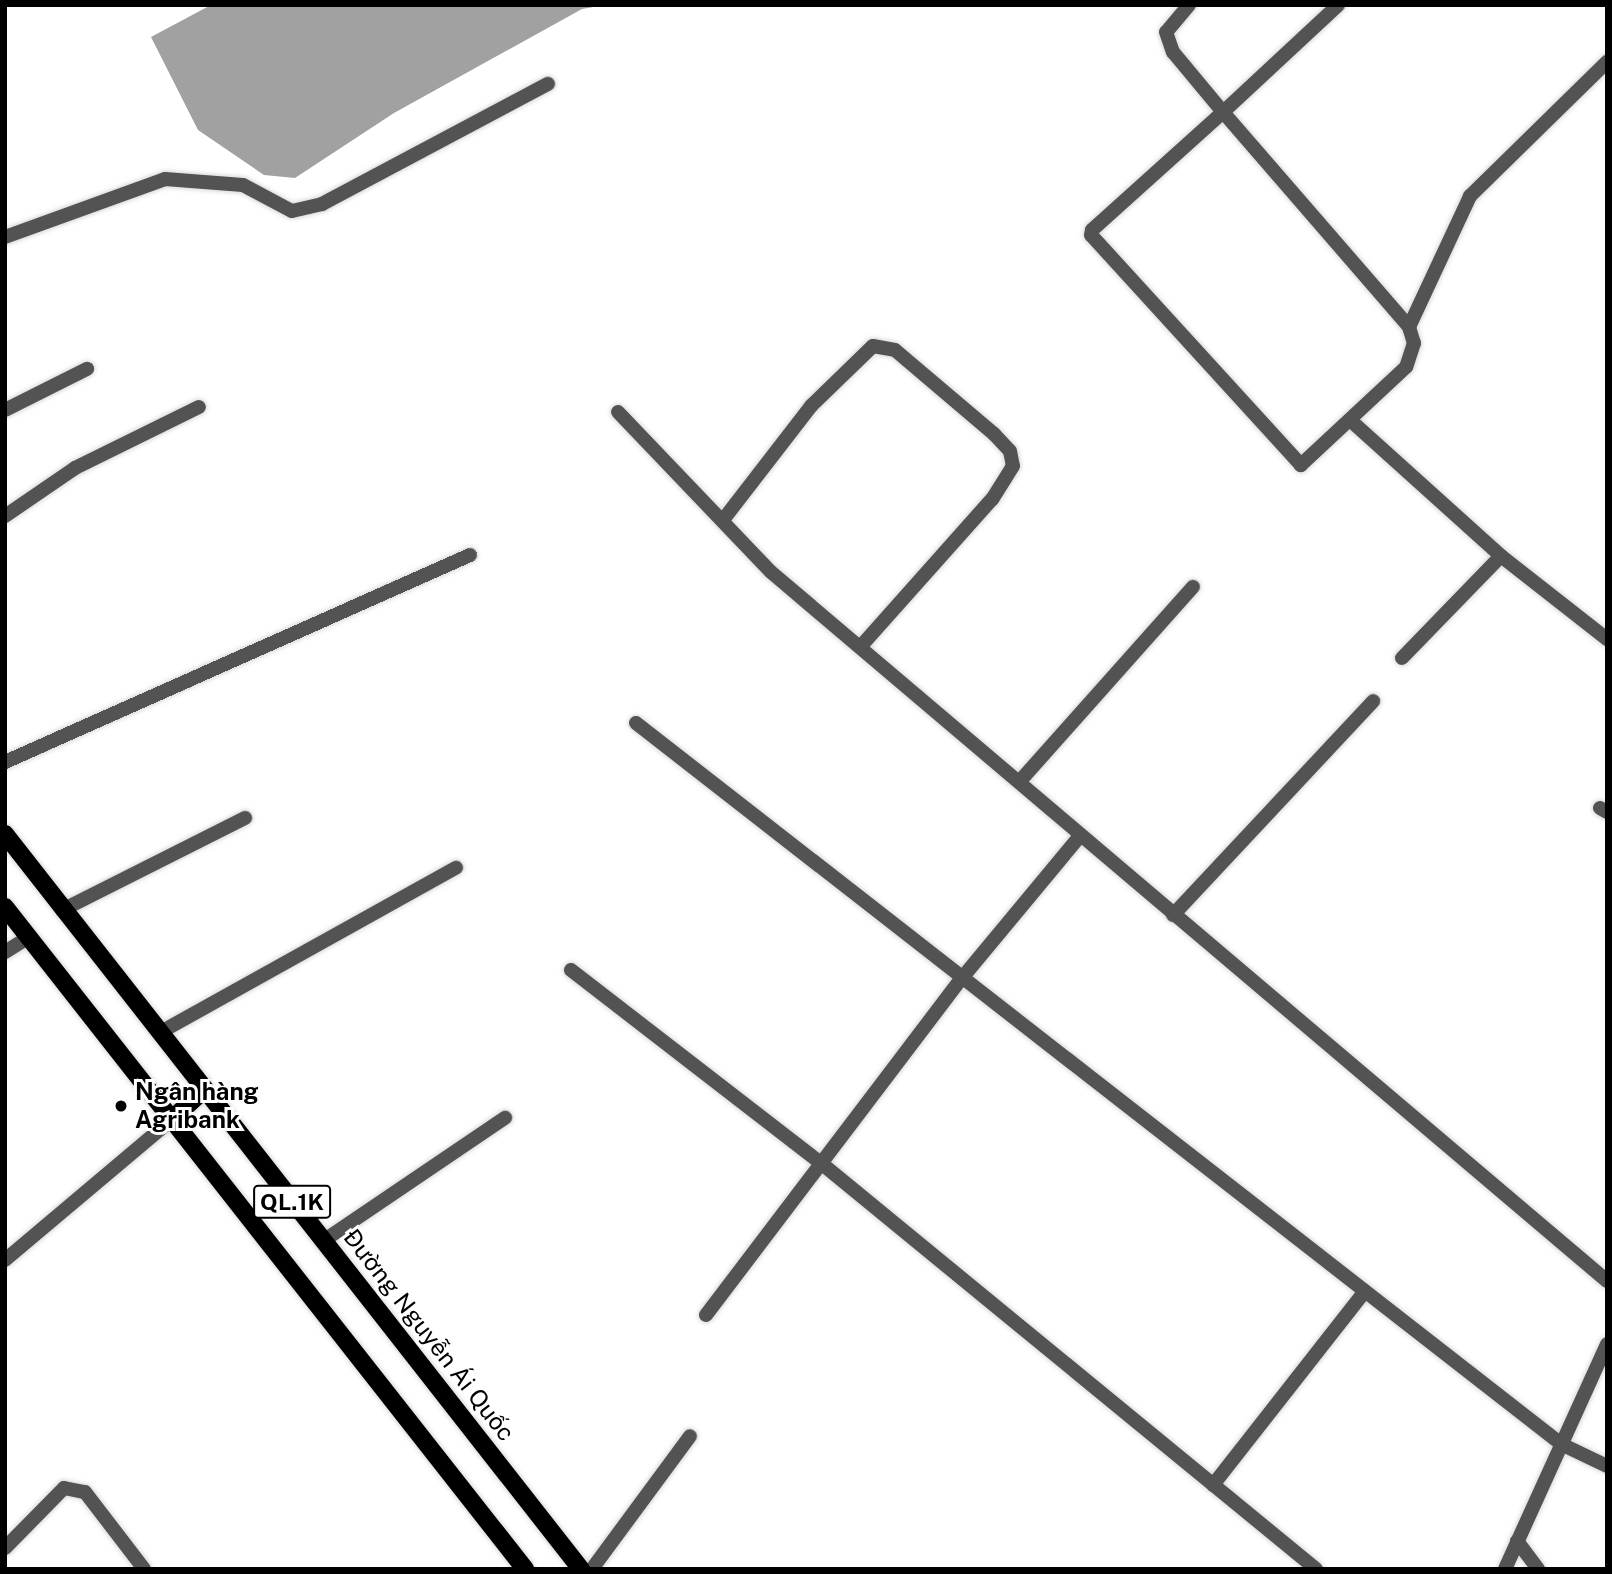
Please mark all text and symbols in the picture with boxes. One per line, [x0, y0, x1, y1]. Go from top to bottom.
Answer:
place label: Ngân hàng Agribank [135, 1078, 259, 1134]
marker: Ngân hàng Agribank [113, 1098, 129, 1114]
road number: QL.1K [252, 1182, 332, 1222]
street label: Đường Nguyễn Ái Quốc [337, 1223, 521, 1447]

